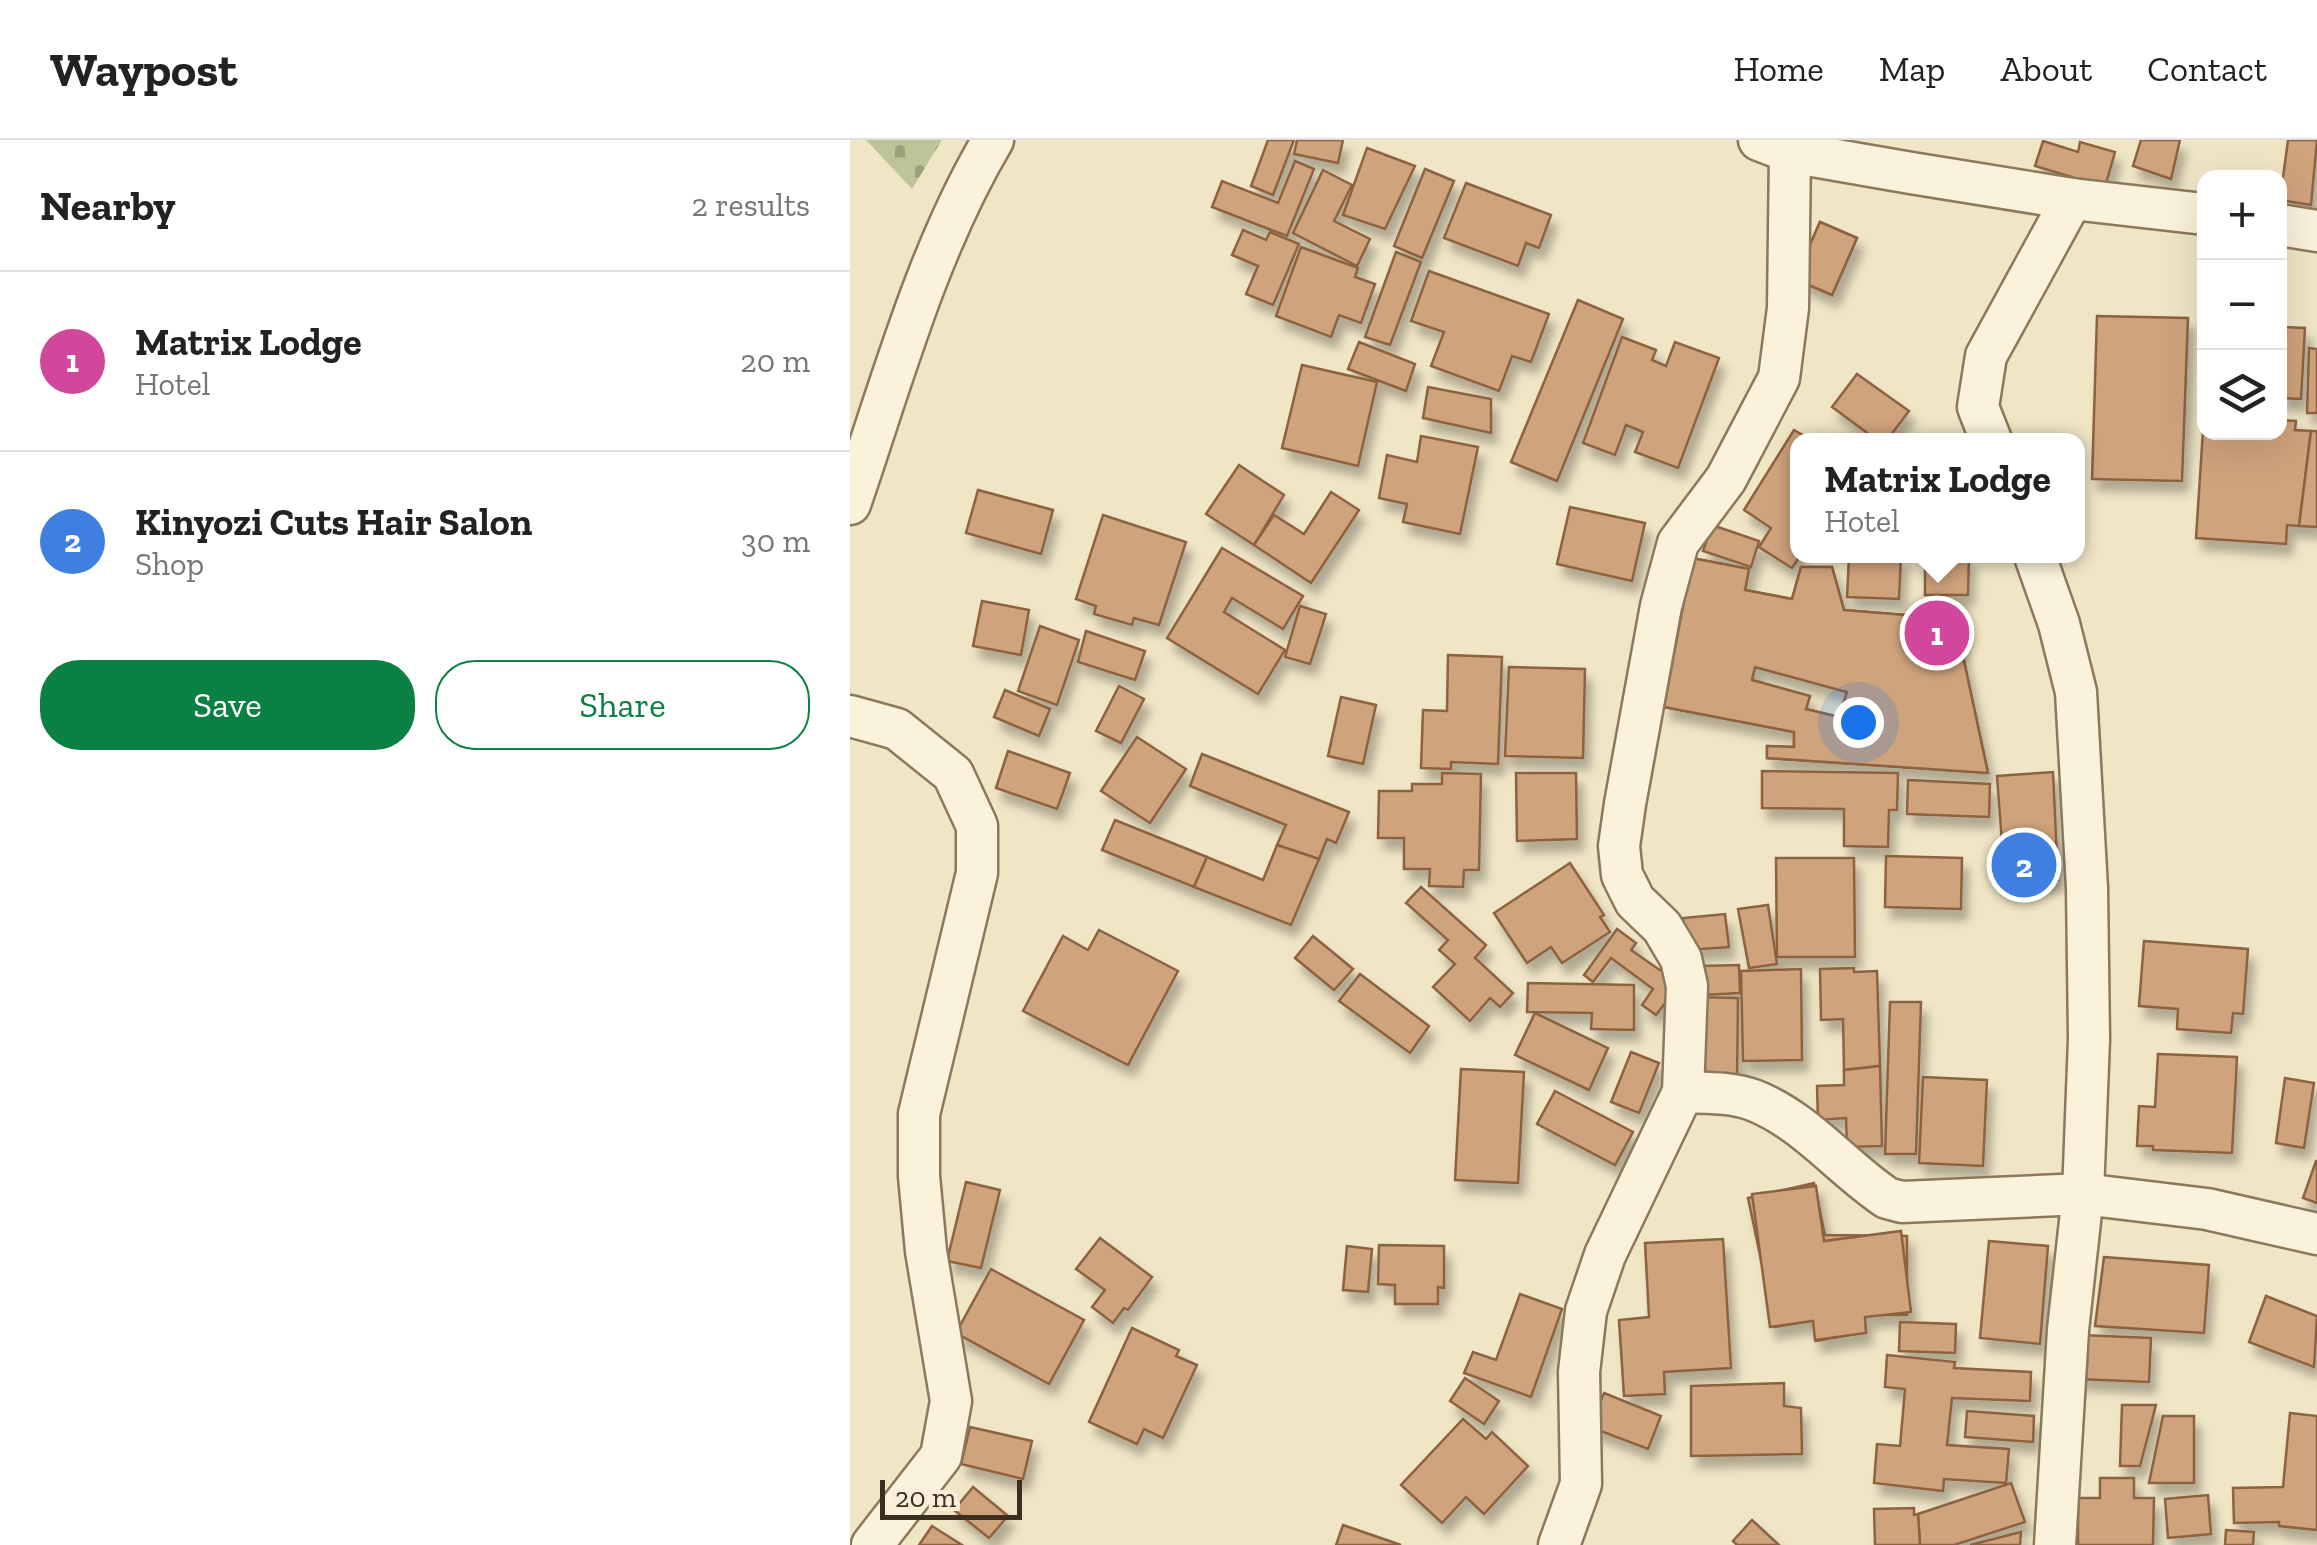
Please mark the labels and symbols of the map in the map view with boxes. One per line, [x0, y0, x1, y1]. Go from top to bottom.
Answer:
pin: 1 [1904, 596, 1970, 670]
your location [1833, 697, 1884, 748]
pin: 2 [1992, 828, 2056, 902]
scale bar [880, 1475, 1022, 1520]

